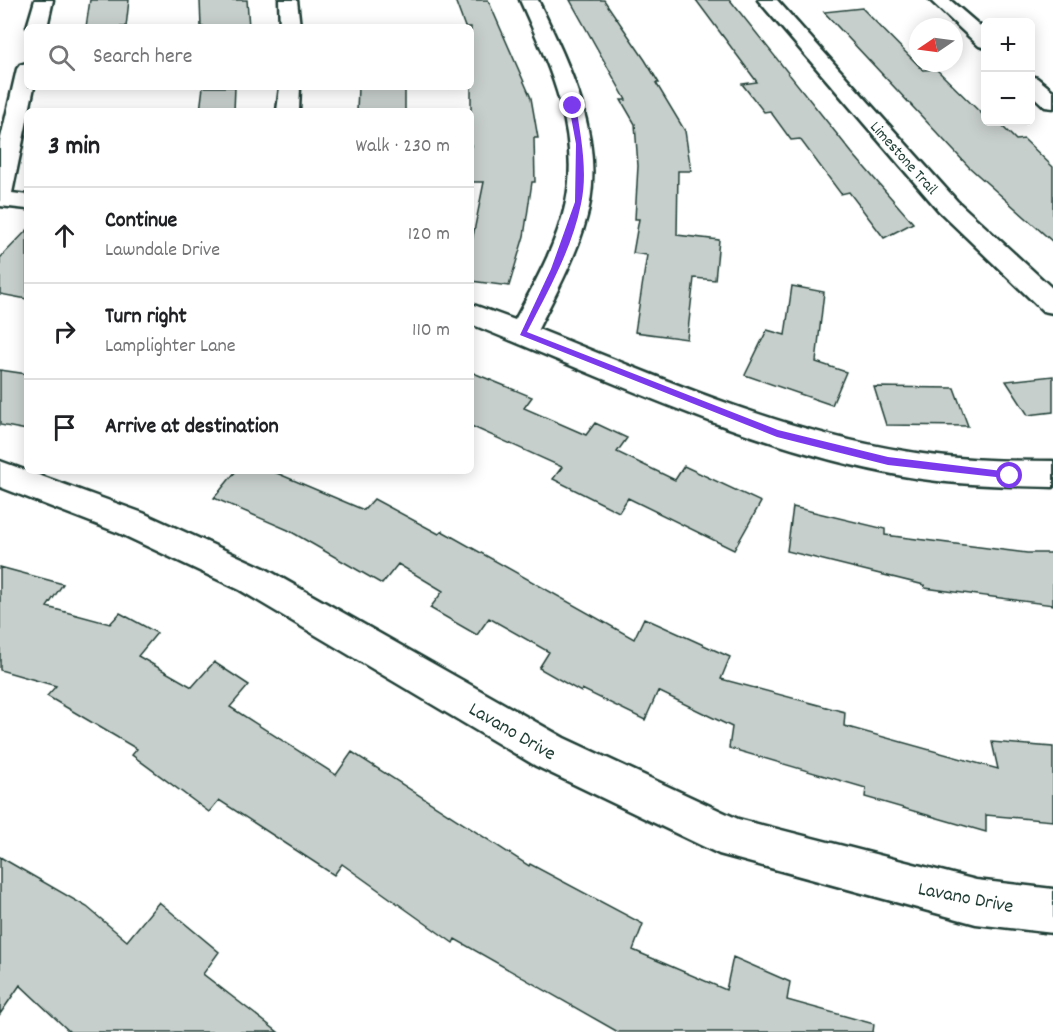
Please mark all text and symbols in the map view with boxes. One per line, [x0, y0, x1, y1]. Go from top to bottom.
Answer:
north arrow [909, 18, 963, 72]
map controls [981, 18, 1035, 126]
button: + [981, 18, 1035, 72]
search box [24, 24, 474, 90]
icon: search [45, 41, 78, 74]
text: Search here [93, 42, 192, 73]
button: − [981, 72, 1035, 126]
route end [559, 92, 585, 118]
street label: Limestone Trail [864, 117, 943, 201]
text: 3 min [48, 129, 100, 166]
text: Walk · 230 m [356, 133, 450, 161]
text: Continue [105, 206, 177, 237]
icon: ahead [48, 219, 81, 252]
text: 120 m [408, 221, 450, 249]
text: Lawndale Drive [105, 237, 220, 265]
text: Turn right [105, 302, 187, 333]
icon: right [48, 315, 81, 348]
text: 110 m [412, 317, 450, 345]
text: Lamplighter Lane [105, 333, 236, 361]
icon: arrive [48, 411, 81, 444]
text: Arrive at destination [105, 412, 279, 443]
route start [996, 462, 1022, 488]
street label: Lavano Drive [463, 696, 560, 769]
street label: Lavano Drive [915, 876, 1016, 922]

